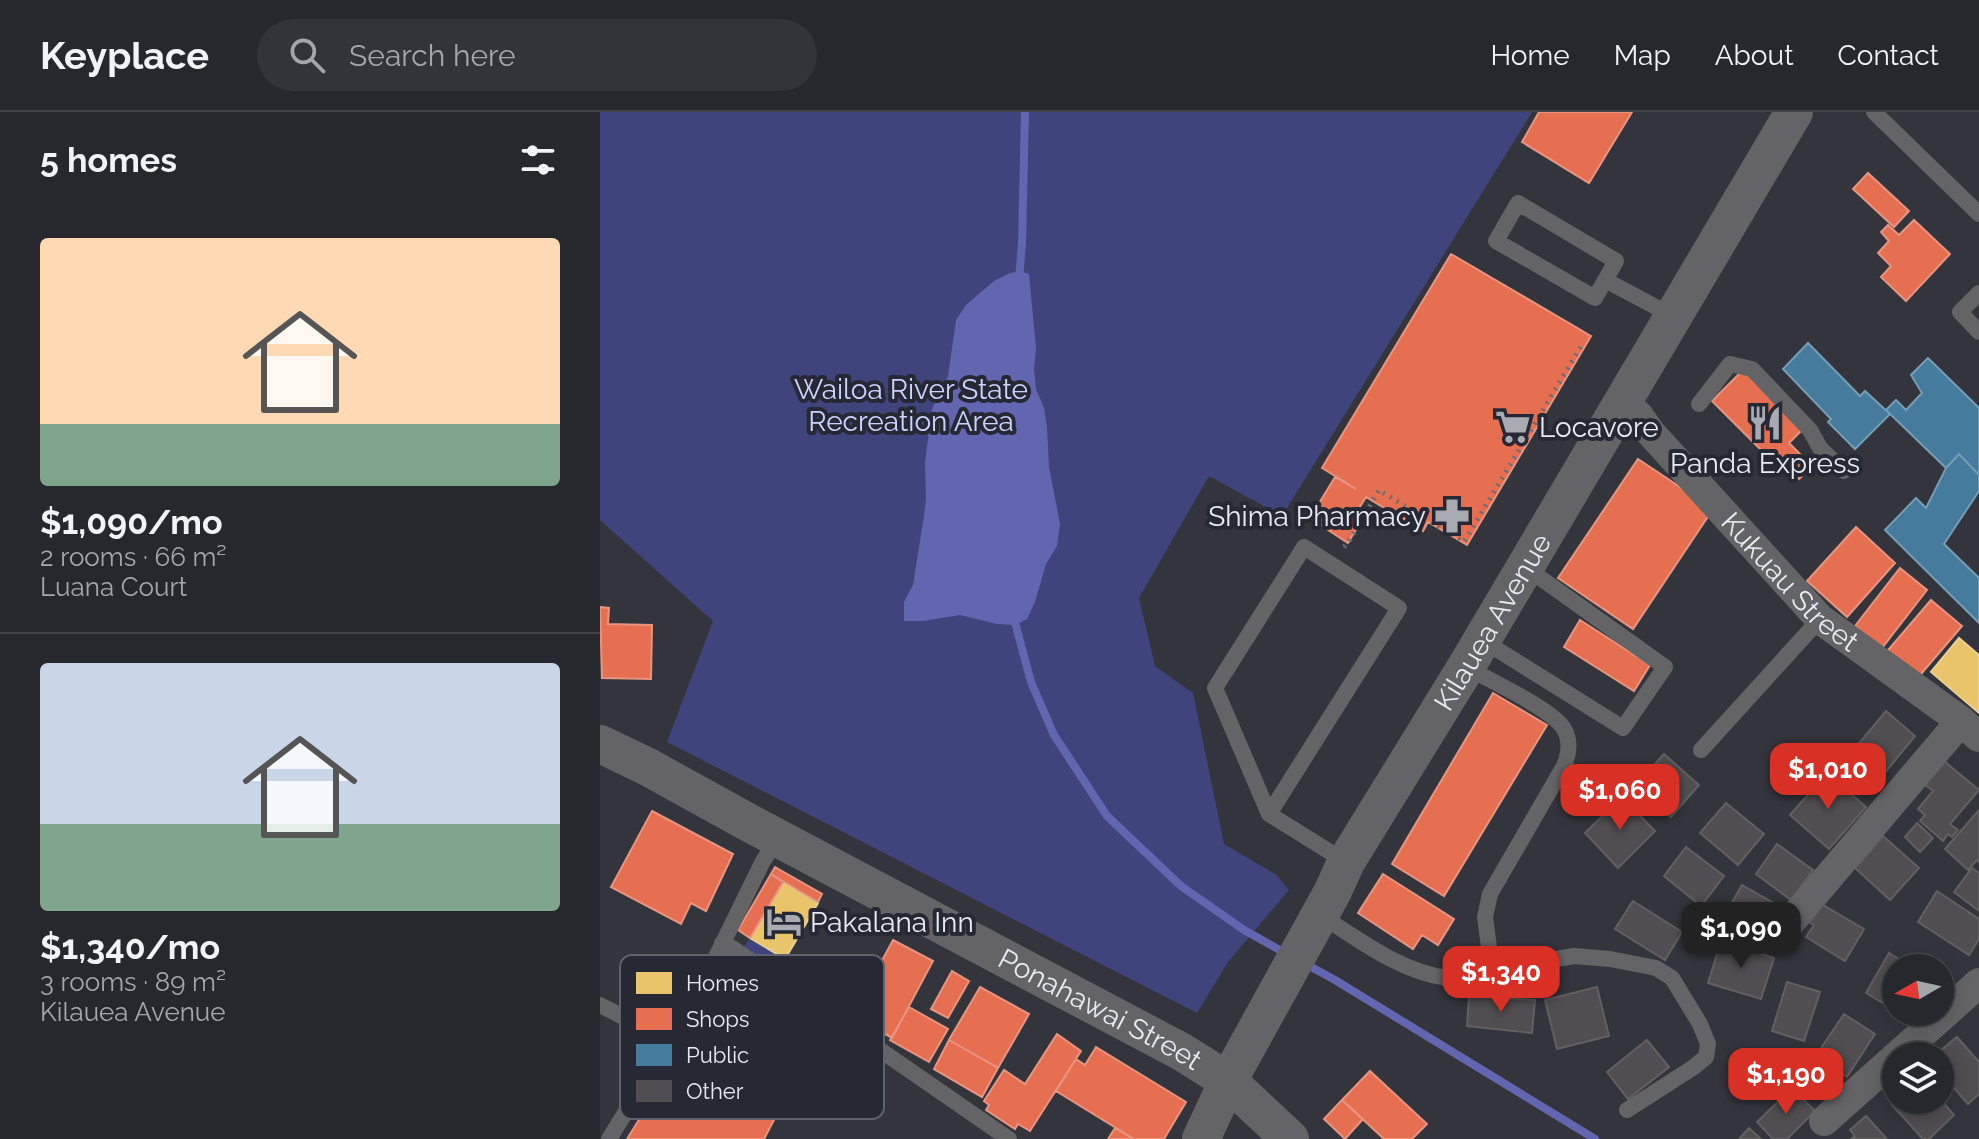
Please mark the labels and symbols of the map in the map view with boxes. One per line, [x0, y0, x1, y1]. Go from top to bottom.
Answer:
park label: Wailoa River State Recreation Area [794, 373, 1028, 438]
restaurant icon: Panda Express [1746, 404, 1784, 442]
supermarket icon: Locavore [1494, 408, 1532, 446]
place label: Locavore [1539, 411, 1659, 444]
place label: Panda Express [1670, 447, 1860, 480]
pharmacy icon: Shima Pharmacy [1433, 497, 1471, 535]
place label: Shima Pharmacy [1208, 500, 1426, 533]
street label: Kukuau Street [1715, 505, 1866, 658]
street label: Kilauea Avenue [1427, 528, 1558, 716]
pin: $1,010 [1763, 743, 1893, 811]
pin: $1,060 [1555, 764, 1685, 832]
pin: $1,090 [1676, 902, 1806, 970]
hotel icon: Pakalana Inn [765, 903, 803, 941]
place label: Pakalana Inn [810, 906, 974, 939]
street label: Ponahawai Street [993, 941, 1208, 1077]
pin: $1,340 [1436, 946, 1566, 1014]
north arrow [1882, 954, 1954, 1026]
legend [620, 955, 884, 1119]
text: Homes [686, 970, 759, 996]
text: Shops [686, 1006, 749, 1032]
text: Public [686, 1042, 749, 1068]
pin: $1,190 [1721, 1048, 1851, 1116]
text: Other [686, 1078, 744, 1104]

